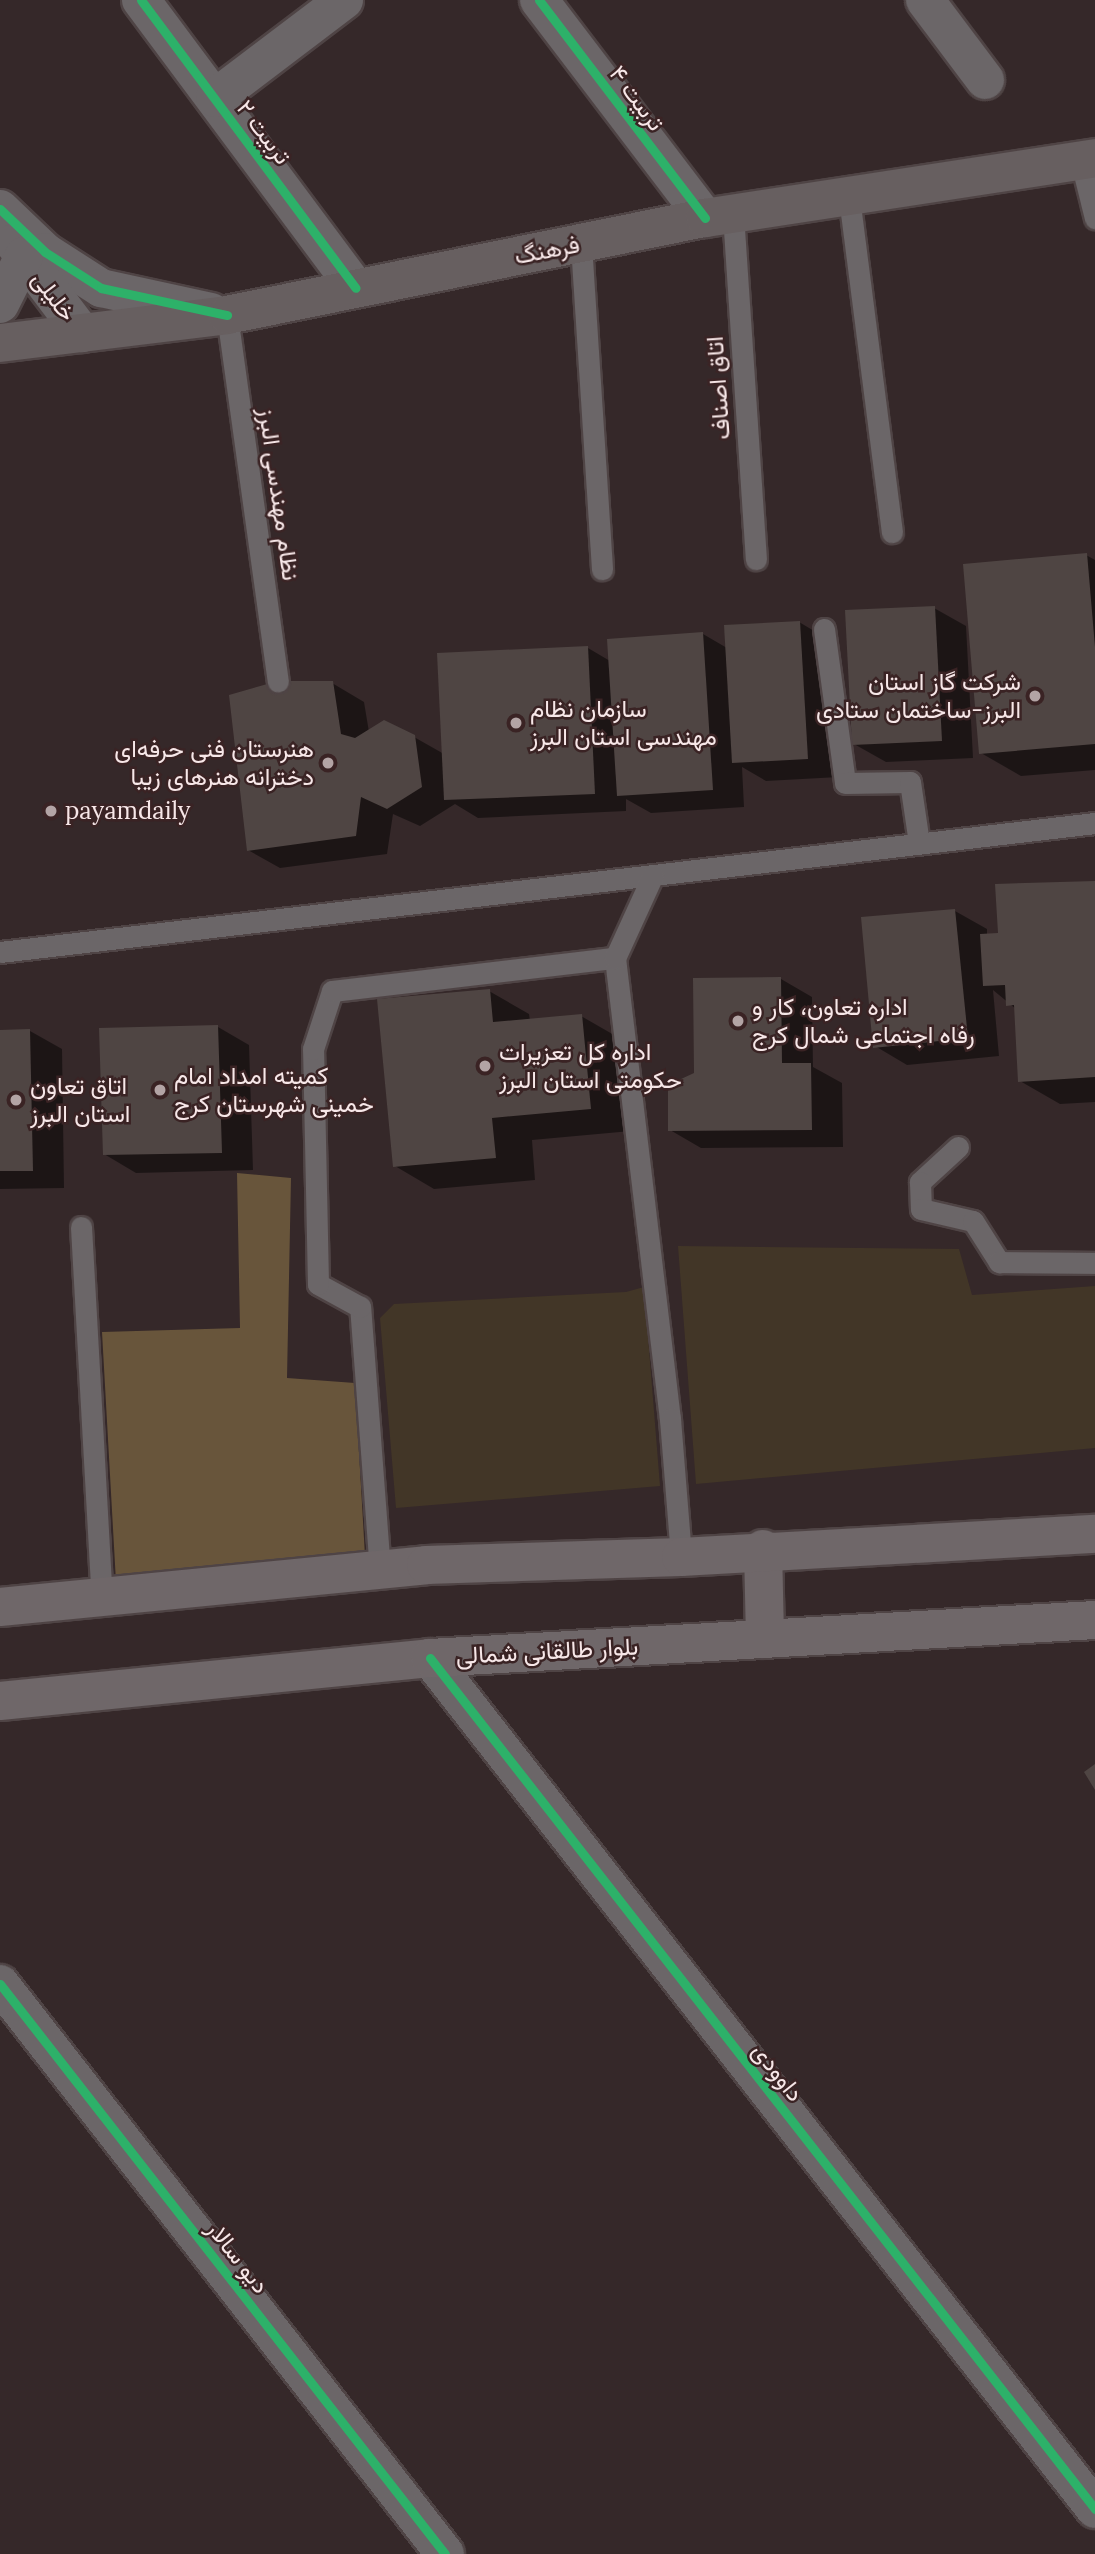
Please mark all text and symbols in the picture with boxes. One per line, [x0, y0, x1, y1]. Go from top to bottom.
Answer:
street label: تربیت ۴ [603, 60, 671, 136]
street label: تربیت ۲ [231, 94, 297, 170]
street label: فرهنگ [512, 230, 582, 270]
street label: خلیلی [26, 265, 82, 327]
street label: اتاق اصناف [700, 335, 736, 441]
street label: نظام مهندسی البرز [253, 406, 305, 582]
place label: شرکت گاز استان البرز-ساختمان ستادی [816, 668, 1021, 724]
marker: شرکت گاز استان البرز-ساختمان ستادی [1027, 688, 1043, 704]
place label: سازمان نظام مهندسی استان البرز [530, 695, 717, 751]
marker: سازمان نظام مهندسی استان البرز [508, 715, 524, 731]
place label: هنرستان فنی حرفه‌ای دخترانه هنرهای زیبا [114, 735, 314, 791]
marker: هنرستان فنی حرفه‌ای دخترانه هنرهای زیبا [320, 755, 336, 771]
place label: payamdaily [65, 797, 191, 825]
marker: payamdaily [43, 803, 59, 819]
place label: اداره تعاون، کار و رفاه اجتماعی شمال کرج [752, 993, 975, 1049]
marker: اداره تعاون، کار و رفاه اجتماعی شمال کرج [730, 1013, 746, 1029]
place label: اداره کل تعزیرات حکومتی استان البرز [499, 1038, 682, 1094]
marker: اداره کل تعزیرات حکومتی استان البرز [477, 1058, 493, 1074]
place label: کمیته امداد امام خمینی شهرستان کرج [174, 1062, 374, 1118]
place label: اتاق تعاون استان البرز [30, 1072, 130, 1128]
marker: کمیته امداد امام خمینی شهرستان کرج [152, 1082, 168, 1098]
marker: اتاق تعاون استان البرز [8, 1092, 24, 1108]
street label: بلوار طالقانی شمالی [455, 1632, 639, 1670]
street label: داوودی [746, 2037, 810, 2107]
street label: دیو سالار [201, 2215, 275, 2299]

